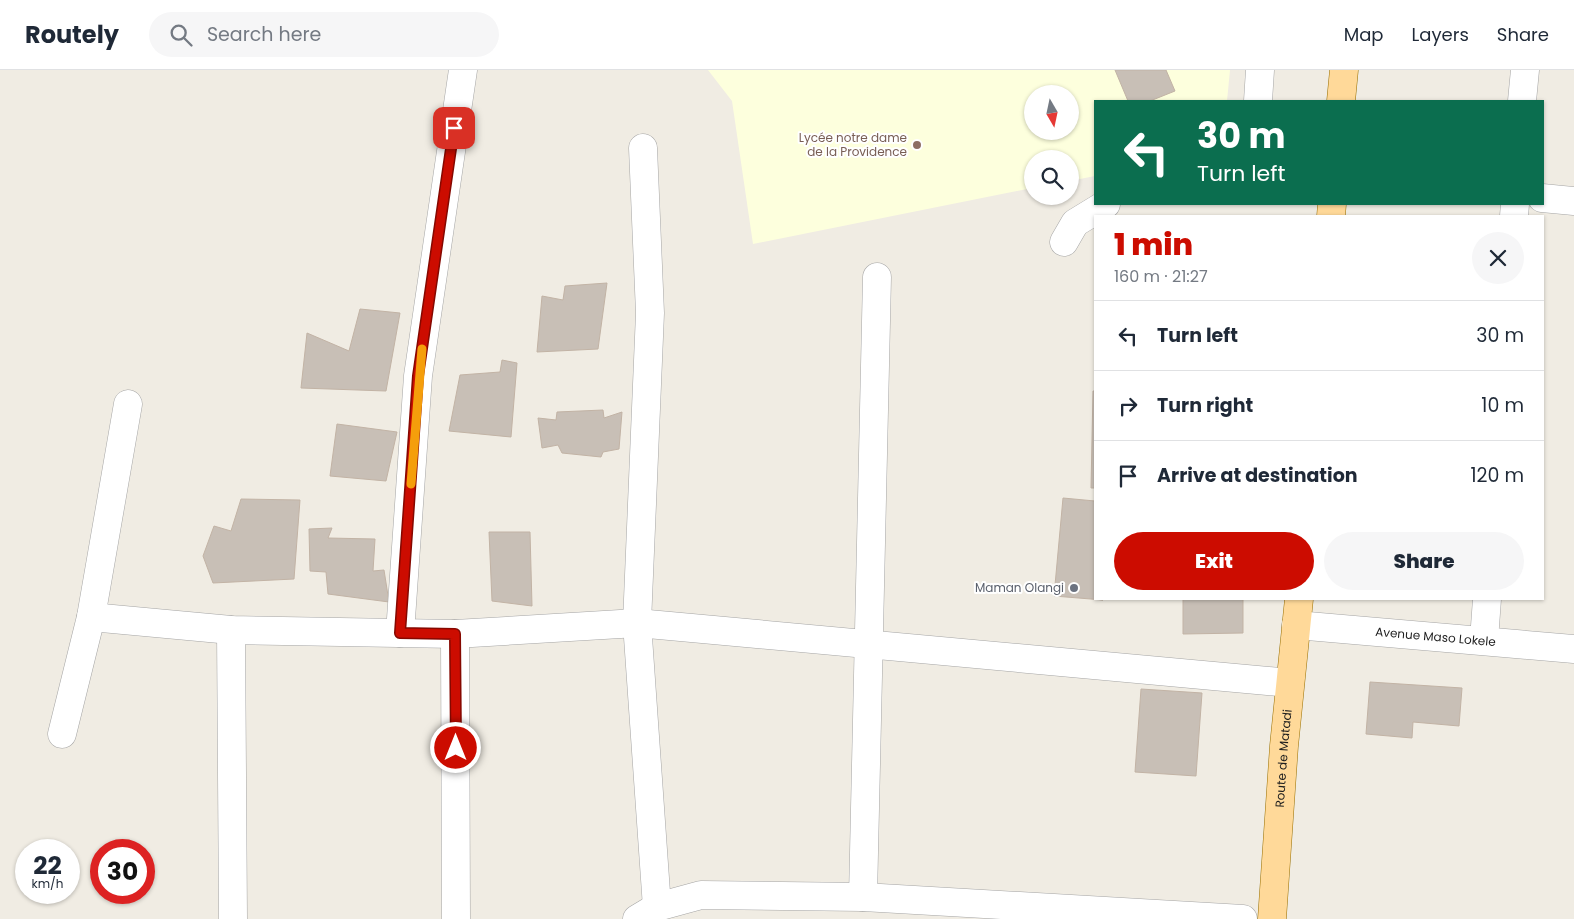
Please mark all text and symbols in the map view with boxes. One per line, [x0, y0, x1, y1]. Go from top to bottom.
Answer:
search box [149, 12, 499, 57]
text: Routely [25, 18, 119, 51]
icon: search [167, 21, 195, 49]
text: Search here [207, 21, 321, 48]
text: Map [1344, 22, 1384, 47]
text: Layers [1412, 22, 1469, 47]
text: Share [1497, 22, 1549, 47]
north arrow [1024, 85, 1079, 140]
map controls [1024, 85, 1079, 205]
pin [433, 107, 475, 149]
text: 30 m [1197, 111, 1285, 160]
icon: arrive [440, 114, 468, 142]
icon: left [1114, 120, 1179, 185]
place label: Lycée notre dame de la Providence [799, 129, 907, 160]
marker: Lycée notre dame de la Providence [911, 139, 923, 151]
button: search [1024, 150, 1079, 205]
text: Turn left [1197, 158, 1285, 189]
text: 1 min [1114, 223, 1193, 266]
button: close [1472, 232, 1524, 284]
text: 160 m · 21:27 [1114, 265, 1208, 288]
icon: left [1114, 322, 1142, 350]
text: Turn left [1157, 322, 1238, 349]
text: 30 m [1476, 322, 1524, 349]
icon: right [1114, 392, 1142, 420]
text: Turn right [1157, 392, 1253, 419]
text: 10 m [1481, 392, 1524, 419]
icon: arrive [1114, 462, 1142, 490]
text: Arrive at destination [1157, 462, 1358, 489]
text: 120 m [1470, 462, 1524, 489]
button: Exit [1114, 532, 1314, 590]
button: Share [1324, 532, 1524, 590]
place label: Maman Olangi [975, 579, 1064, 596]
marker: Maman Olangi [1068, 582, 1080, 594]
street label: Avenue Maso Lokele [1375, 623, 1496, 650]
street label: Route de Matadi [1271, 708, 1296, 808]
position arrow [429, 721, 481, 773]
speed limit sign: 30 [90, 839, 155, 904]
text: 22 [33, 848, 62, 883]
text: km/h [32, 875, 63, 892]

